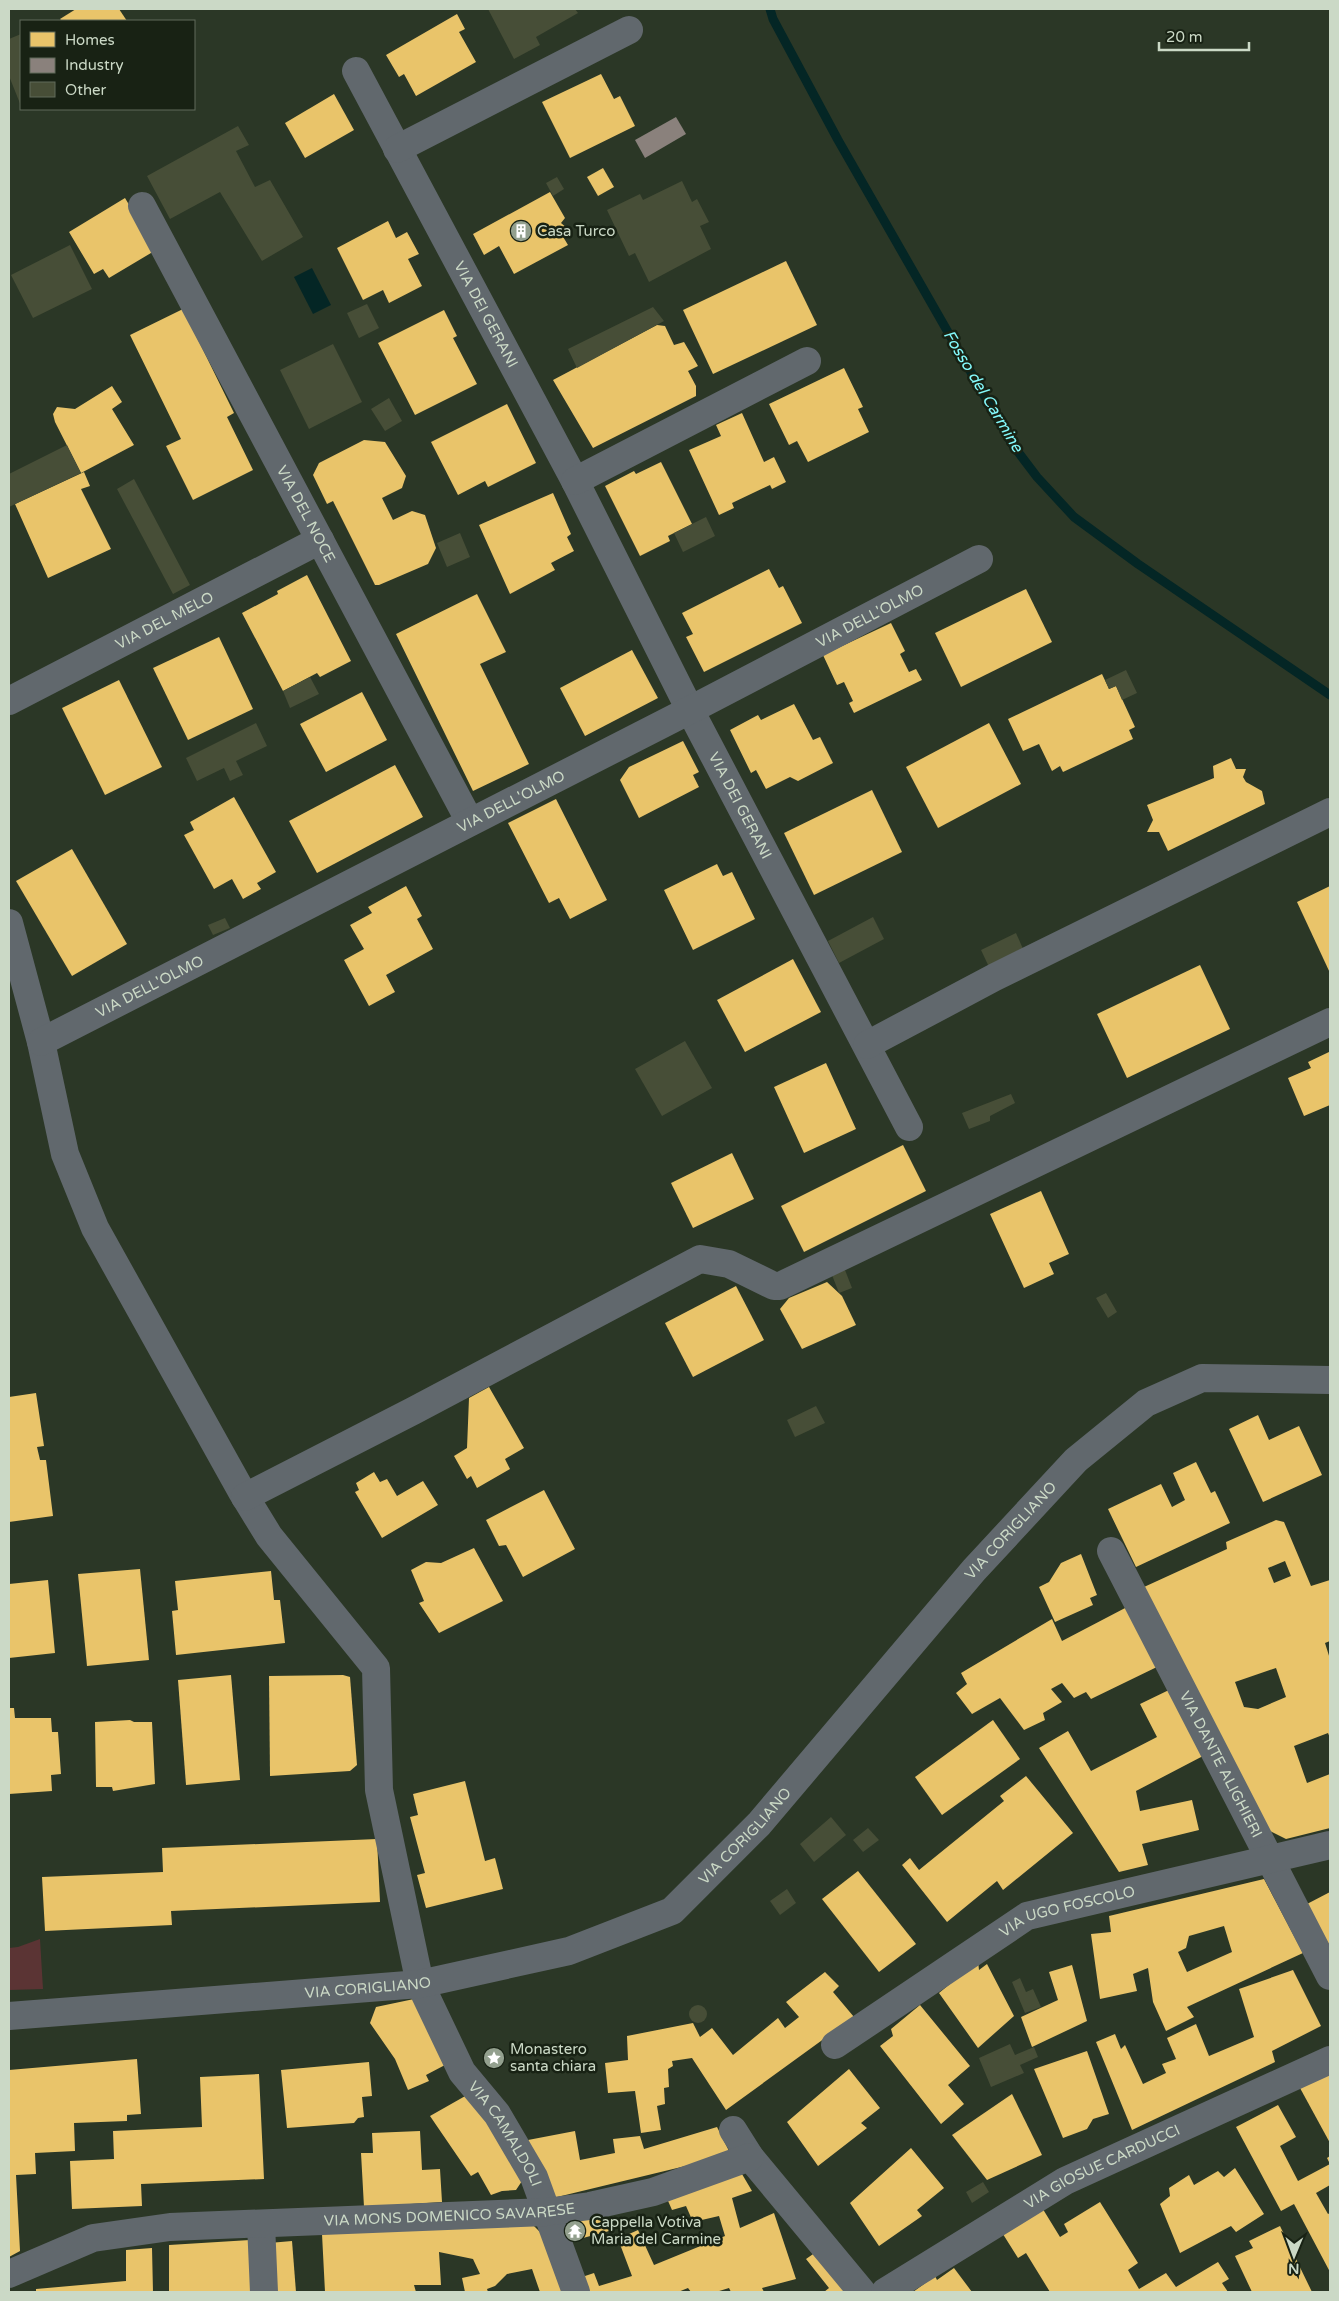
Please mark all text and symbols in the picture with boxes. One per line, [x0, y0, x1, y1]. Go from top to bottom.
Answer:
legend [20, 20, 195, 110]
scale bar [1159, 20, 1249, 52]
text: 20 m [1166, 28, 1203, 46]
text: Homes [65, 31, 115, 49]
text: Industry [65, 56, 124, 74]
text: Other [65, 81, 107, 99]
building icon: Casa Turco [509, 219, 533, 243]
place label: Casa Turco [537, 222, 615, 240]
street label: VIA DEI GERANI [450, 258, 522, 371]
water label: Fosso del Carmine [939, 326, 1028, 457]
street label: VIA DEL NOCE [273, 462, 339, 566]
street label: VIA DELL'OLMO [813, 581, 927, 651]
street label: VIA DEL MELO [112, 588, 217, 653]
street label: VIA DEI GERANI [705, 749, 776, 862]
street label: VIA DELL'OLMO [454, 766, 568, 837]
street label: VIA DELL'OLMO [93, 951, 207, 1022]
street label: VIA CORIGLIANO [961, 1478, 1060, 1583]
street label: VIA DANTE ALIGHIERI [1176, 1688, 1266, 1841]
street label: VIA CORIGLIANO [695, 1784, 795, 1888]
street label: VIA UGO FOSCOLO [996, 1882, 1137, 1941]
street label: VIA CORIGLIANO [304, 1973, 433, 2002]
place label: Monastero santa chiara [510, 2040, 596, 2075]
place icon: Monastero santa chiara [482, 2046, 506, 2070]
street label: VIA CAMALDOLI [465, 2078, 546, 2189]
street label: VIA GIOSUE CARDUCCI [1021, 2121, 1183, 2213]
street label: VIA MONS DOMENICO SAVARESE [324, 2199, 576, 2230]
place label: Cappella Votiva Maria del Carmine [591, 2213, 721, 2248]
temple icon: Cappella Votiva Maria del Carmine [563, 2219, 587, 2243]
north arrow [1269, 2231, 1319, 2281]
text: N [1288, 2260, 1300, 2277]

